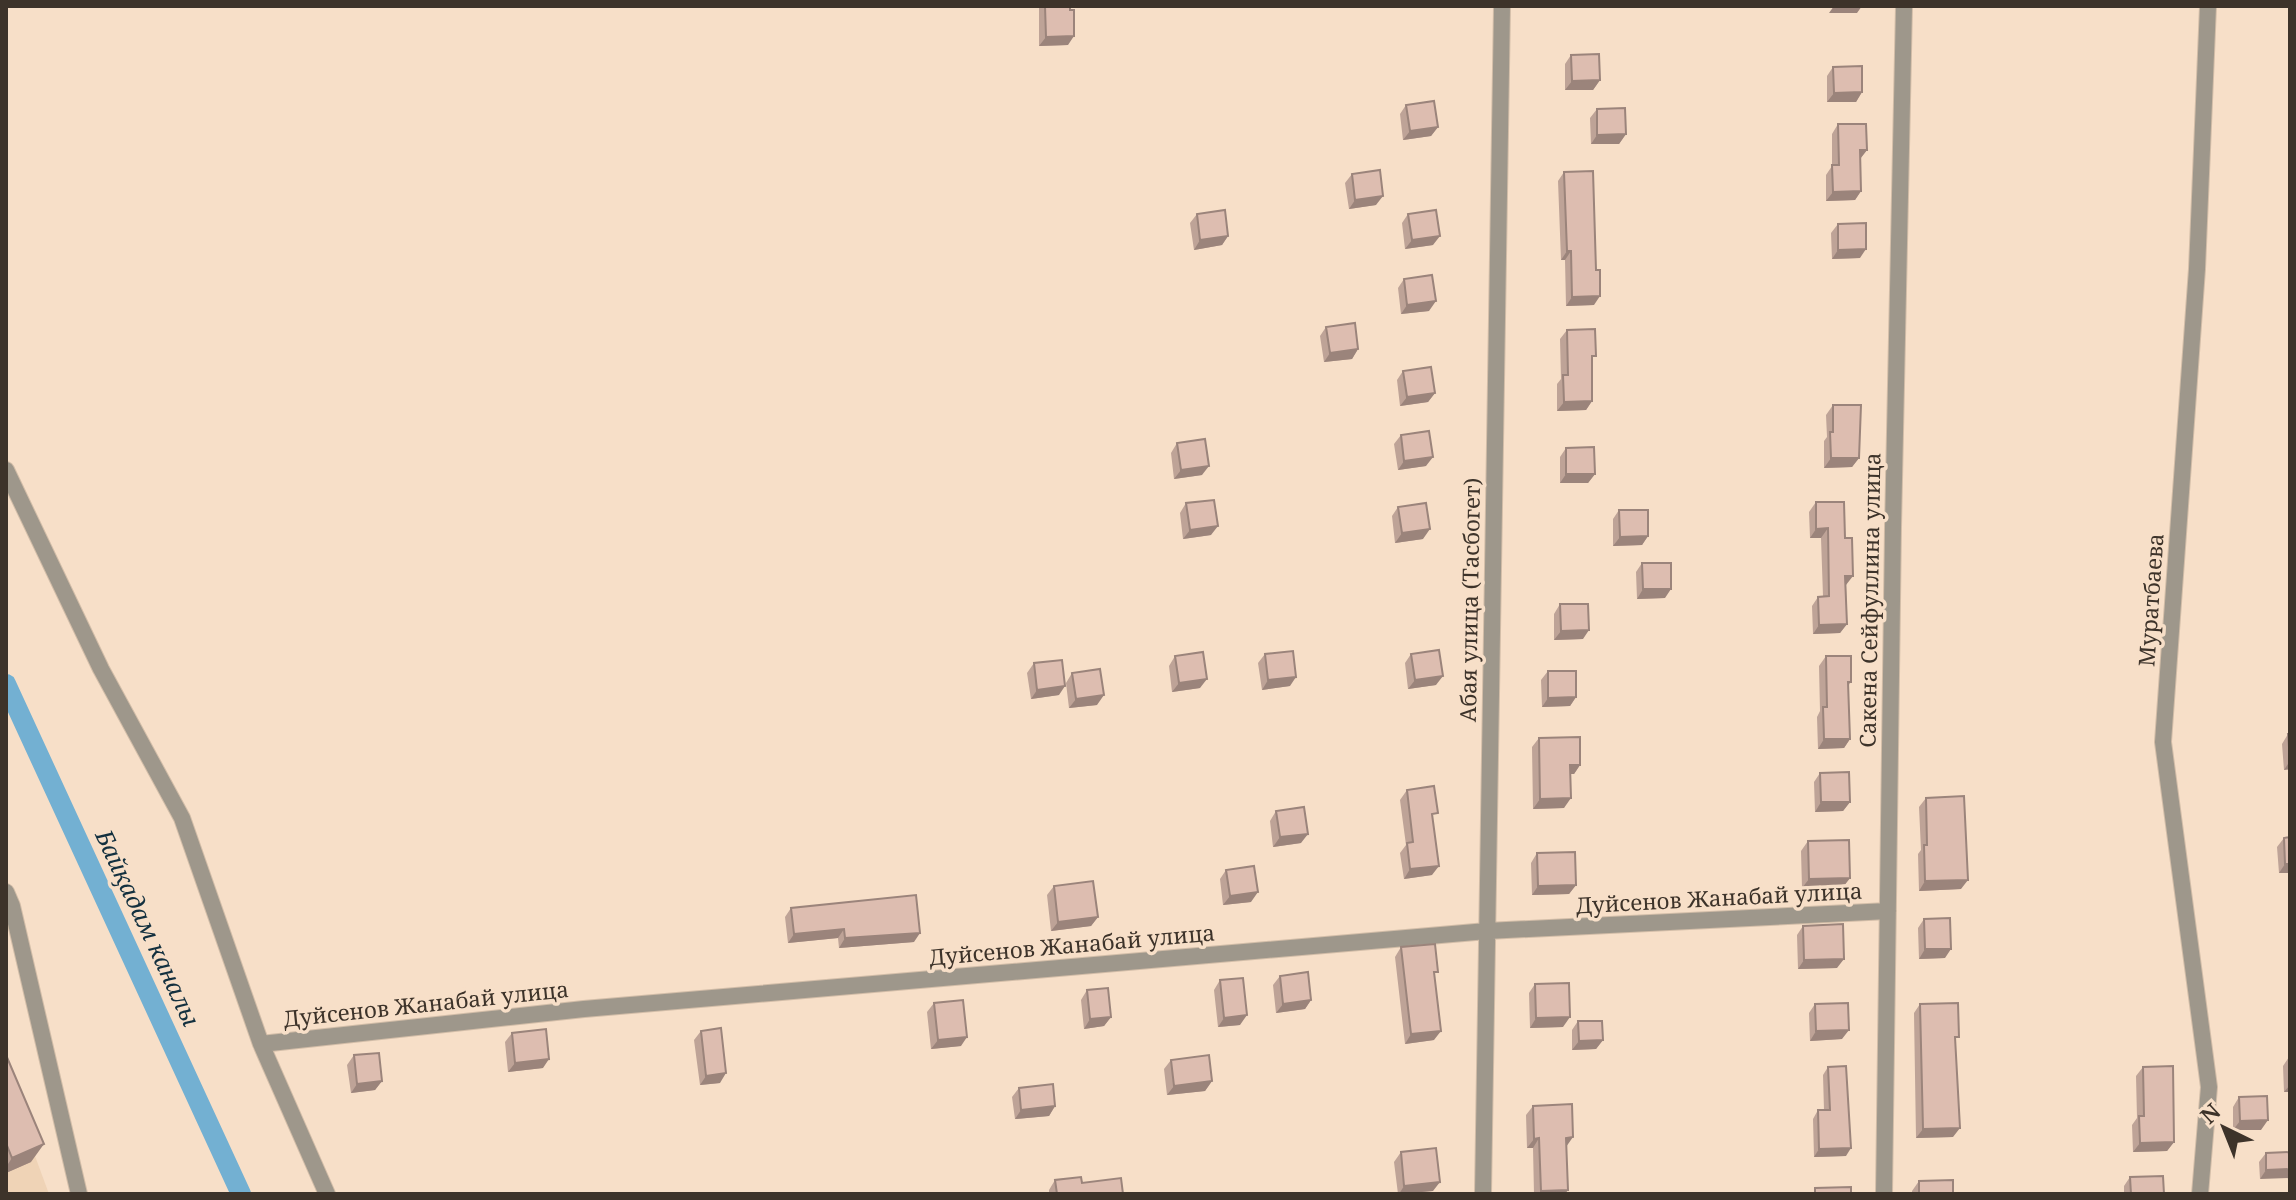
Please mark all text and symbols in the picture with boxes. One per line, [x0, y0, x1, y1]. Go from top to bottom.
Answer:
street label: Сакена Сейфуллина улица [1851, 452, 1887, 748]
street label: Абая улица (Тасбогет) [1452, 477, 1486, 722]
street label: Муратбаева [2130, 532, 2170, 668]
water label: Байқадам каналы [88, 823, 208, 1031]
street label: Дуйсенов Жанабай улица [1575, 875, 1863, 919]
street label: Дуйсенов Жанабай улица [928, 917, 1216, 971]
street label: Дуйсенов Жанабай улица [282, 973, 570, 1033]
north arrow [2184, 1088, 2264, 1168]
text: N [2193, 1096, 2226, 1130]

